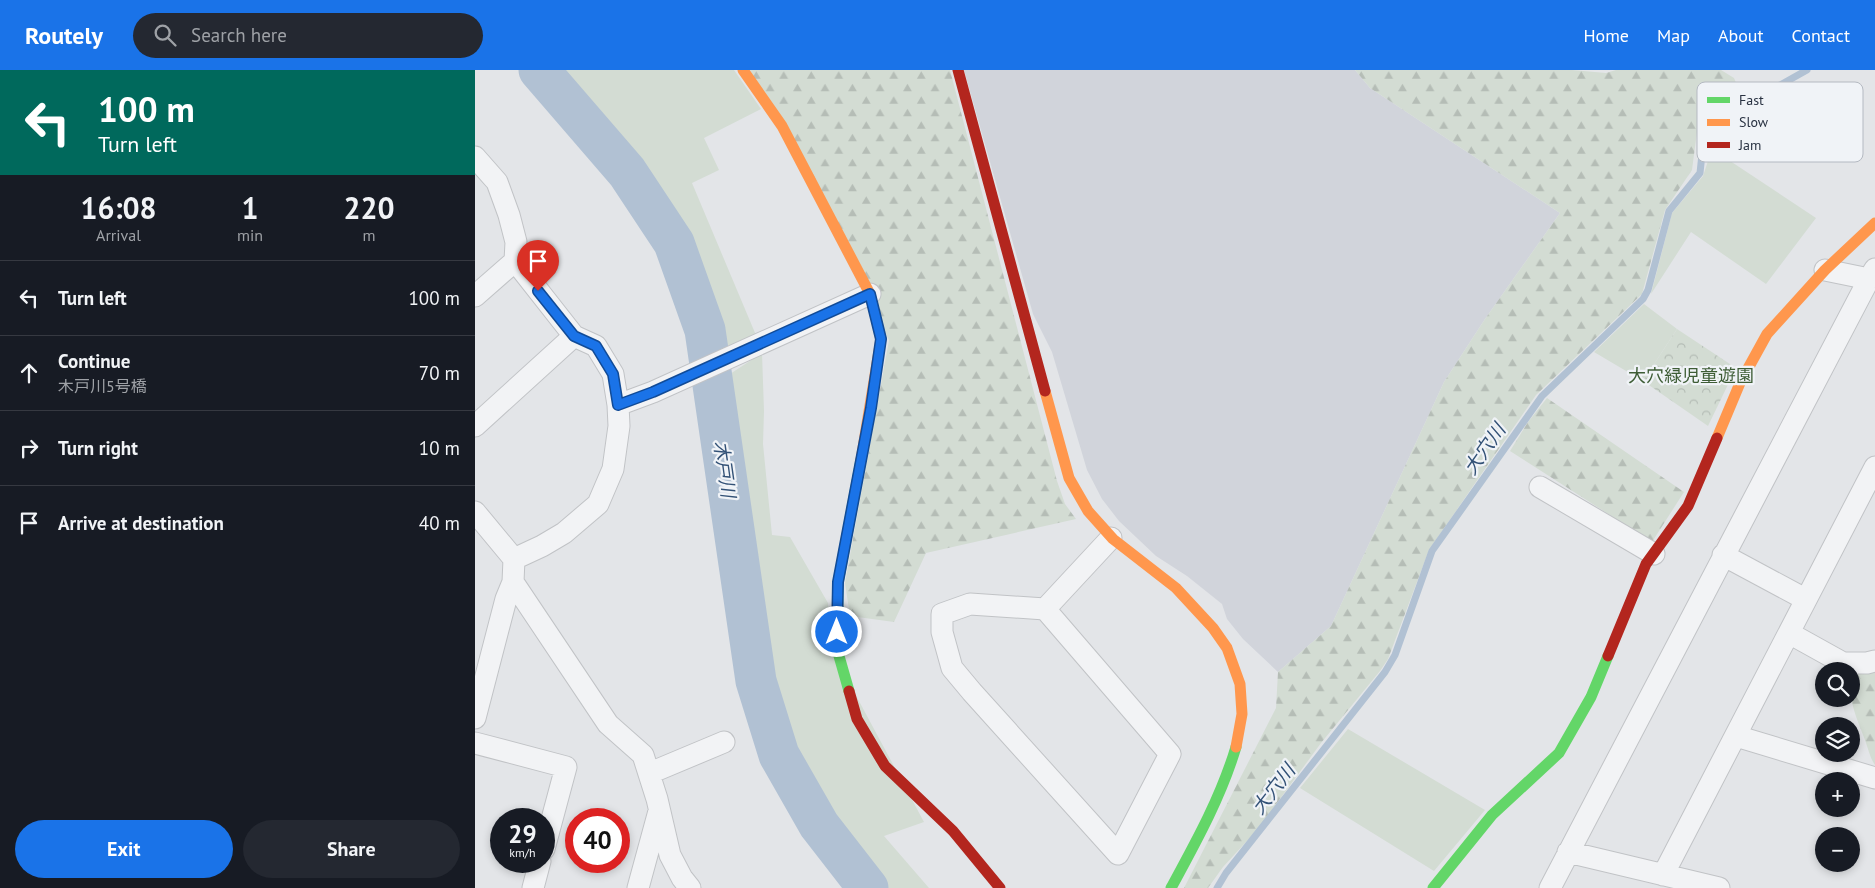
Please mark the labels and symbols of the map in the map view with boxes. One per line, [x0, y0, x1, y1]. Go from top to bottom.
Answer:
legend [1697, 82, 1863, 162]
text: Fast [1739, 91, 1764, 109]
text: Slow [1739, 113, 1769, 131]
text: Jam [1738, 136, 1761, 154]
pin [517, 240, 559, 291]
park label: 大穴緑児童遊園 [1628, 364, 1754, 387]
water label: 大穴川 [1458, 417, 1511, 479]
water label: 木戸川 [709, 439, 741, 501]
position arrow [810, 605, 862, 657]
water label: 大穴川 [1246, 758, 1301, 819]
speed limit sign: 40 [565, 808, 630, 873]

